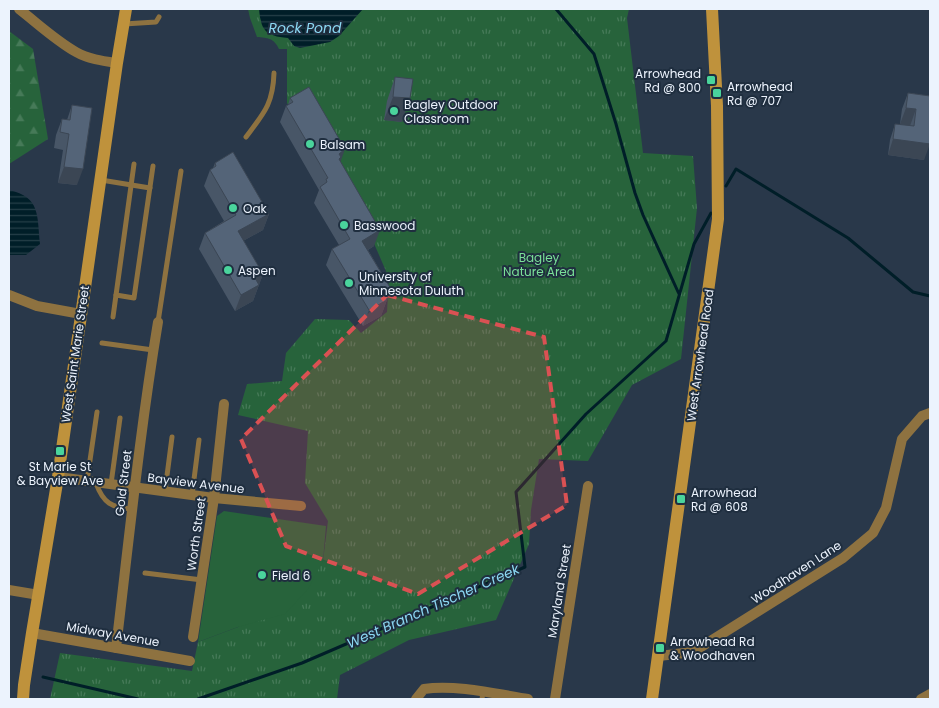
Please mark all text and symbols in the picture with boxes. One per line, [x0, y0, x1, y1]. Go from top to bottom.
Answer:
water label: Rock Pond [269, 18, 342, 38]
place label: Arrowhead Rd @ 800 [635, 65, 701, 96]
marker: Arrowhead Rd @ 800 [705, 74, 717, 86]
place label: Arrowhead Rd @ 707 [727, 78, 793, 109]
marker: Arrowhead Rd @ 707 [711, 87, 723, 99]
place label: Bagley Outdoor Classroom [404, 96, 498, 127]
marker: Bagley Outdoor Classroom [388, 105, 400, 117]
place label: Balsam [320, 136, 365, 153]
marker: Balsam [304, 138, 316, 150]
place label: Oak [243, 200, 268, 217]
marker: Oak [227, 202, 239, 214]
place label: Basswood [354, 217, 415, 234]
marker: Basswood [338, 219, 350, 231]
park label: Bagley Nature Area [503, 249, 575, 280]
place label: Aspen [238, 262, 276, 279]
marker: Aspen [222, 264, 234, 276]
place label: University of Minnesota Duluth [359, 268, 464, 299]
marker: University of Minnesota Duluth [343, 277, 355, 289]
street label: West Saint Marie Street [57, 284, 93, 424]
street label: West Arrowhead Road [682, 288, 718, 422]
marker: St Marie St & Bayview Ave [54, 445, 66, 457]
street label: Gold Street [111, 449, 135, 517]
place label: St Marie St & Bayview Ave [17, 458, 103, 489]
street label: Bayview Avenue [147, 469, 245, 497]
place label: Arrowhead Rd @ 608 [691, 484, 757, 515]
marker: Arrowhead Rd @ 608 [675, 493, 687, 505]
street label: Worth Street [182, 496, 210, 572]
street label: Woodhaven Lane [748, 536, 844, 608]
street label: Maryland Street [543, 543, 575, 639]
water label: West Branch Tischer Creek [343, 558, 523, 653]
place label: Field 6 [272, 567, 310, 584]
marker: Field 6 [256, 569, 268, 581]
street label: Midway Avenue [65, 617, 161, 651]
place label: Arrowhead Rd & Woodhaven [670, 633, 755, 664]
marker: Arrowhead Rd & Woodhaven [654, 642, 666, 654]

